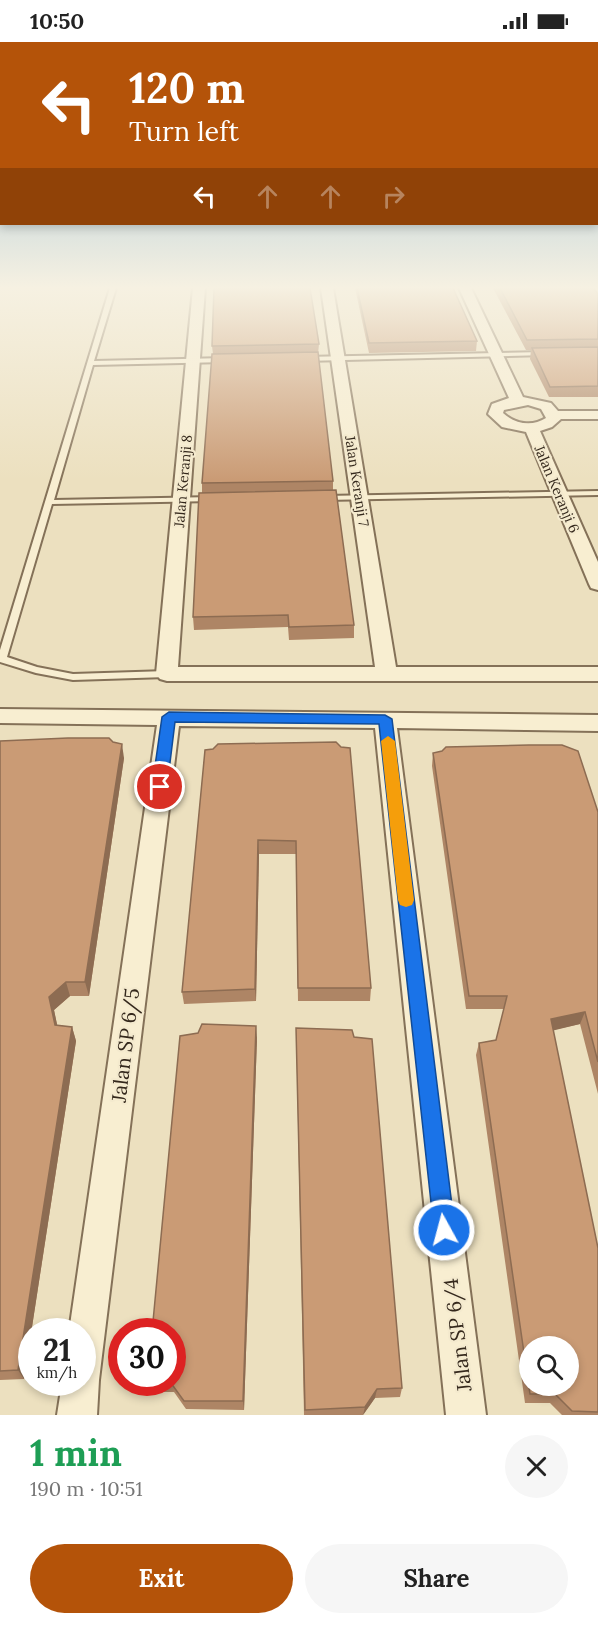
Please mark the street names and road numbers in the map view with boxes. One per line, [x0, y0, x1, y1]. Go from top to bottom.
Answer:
street label: Jalan Keranji 7 [341, 433, 373, 528]
street label: Jalan Keranji 8 [170, 434, 196, 529]
street label: Jalan Keranji 6 [530, 442, 584, 535]
street label: Jalan SP 6/5 [105, 986, 145, 1105]
street label: Jalan SP 6/4 [438, 1277, 477, 1394]

